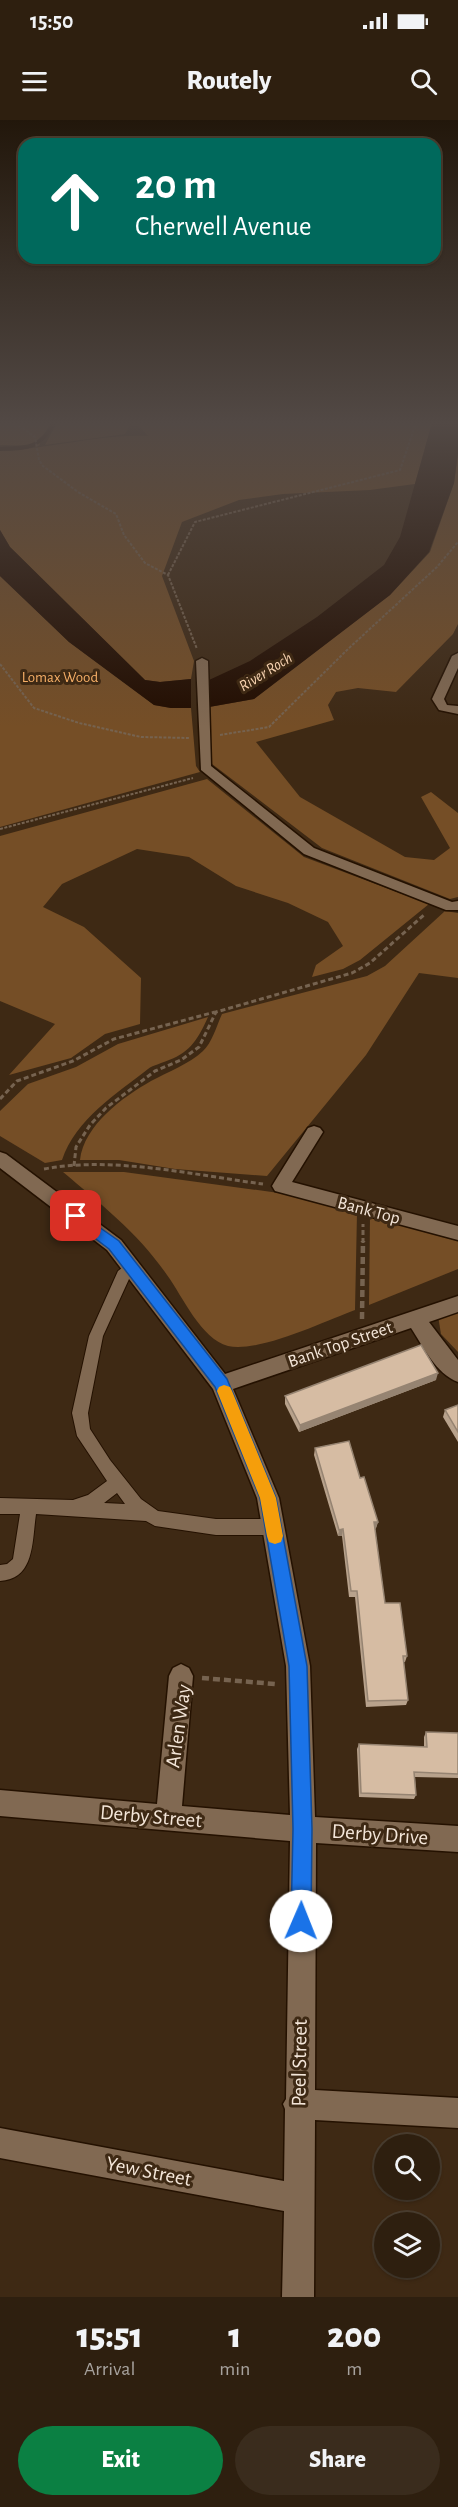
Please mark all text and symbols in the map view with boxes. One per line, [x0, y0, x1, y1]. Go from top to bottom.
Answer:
text: 15:50 [30, 10, 73, 32]
icon: menu [18, 65, 51, 98]
icon: search [407, 65, 440, 98]
text: Routely [187, 67, 271, 94]
icon: ahead [36, 162, 114, 240]
text: 20 m [135, 164, 217, 206]
text: Cherwell Avenue [135, 213, 311, 240]
water label: River Roch [236, 649, 295, 694]
park label: Lomax Wood [22, 670, 98, 685]
pin [50, 1190, 101, 1241]
street label: Bank Top [336, 1194, 402, 1228]
icon: arrive [59, 1199, 92, 1232]
street label: Bank Top Street [286, 1319, 395, 1371]
street label: Arlen Way [162, 1683, 195, 1769]
street label: Derby Street [99, 1802, 203, 1831]
street label: Derby Drive [331, 1821, 429, 1848]
position arrow [269, 1889, 333, 1953]
street label: Peel Street [288, 2019, 311, 2107]
map controls [374, 2134, 440, 2278]
button: search [374, 2134, 440, 2200]
street label: Yew Street [104, 2153, 194, 2190]
button: layers [374, 2212, 440, 2278]
text: 15:51 [77, 2318, 143, 2354]
text: 1 [228, 2318, 241, 2354]
text: 200 [327, 2318, 381, 2354]
text: Arrival [84, 2359, 135, 2379]
text: min [219, 2359, 250, 2379]
text: m [346, 2359, 362, 2379]
button: Exit [18, 2426, 223, 2495]
button: Share [235, 2426, 440, 2495]

